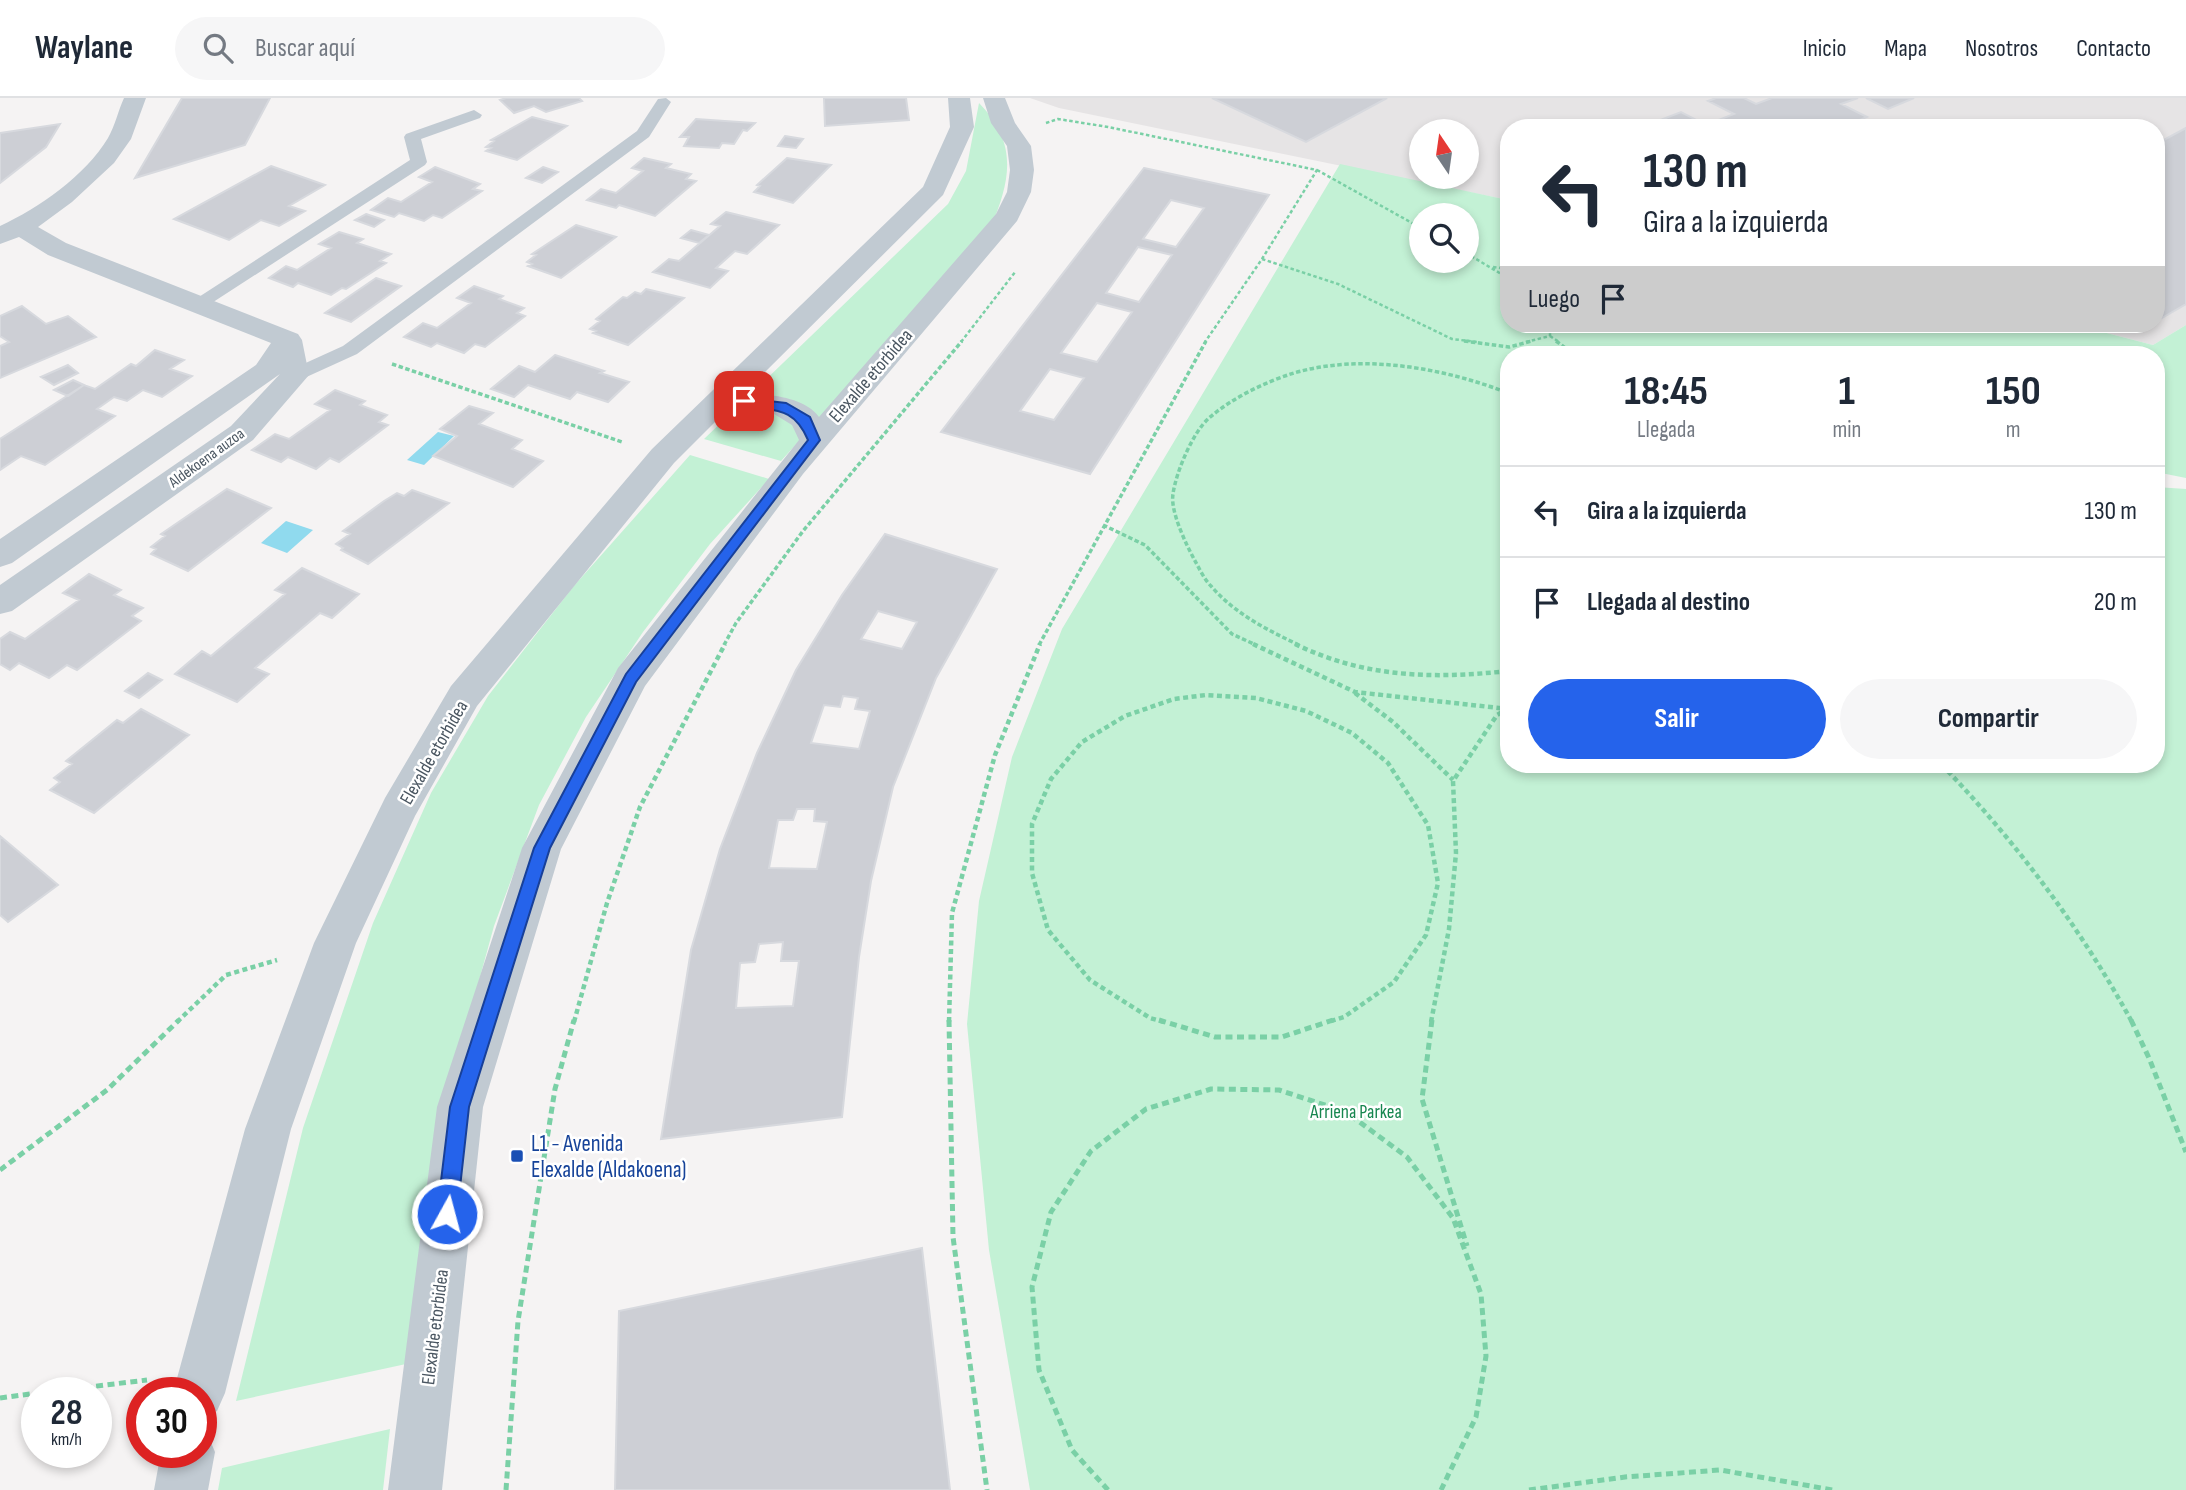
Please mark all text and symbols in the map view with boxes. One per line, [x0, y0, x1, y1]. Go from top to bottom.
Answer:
search box [175, 17, 665, 80]
text: Waylane [35, 28, 133, 68]
icon: search [199, 29, 237, 67]
text: Buscar aquí [255, 33, 355, 64]
text: Inicio [1803, 34, 1846, 63]
text: Mapa [1884, 34, 1927, 63]
text: Nosotros [1965, 34, 2038, 63]
text: Contacto [2076, 34, 2151, 63]
north arrow [1409, 119, 1479, 189]
map controls [1409, 119, 1479, 273]
text: 130 m [1643, 143, 1748, 202]
icon: left [1528, 147, 1619, 238]
button: search [1409, 203, 1479, 273]
text: Gira a la izquierda [1643, 203, 1829, 242]
icon: arrive [1594, 280, 1632, 318]
text: Luego [1528, 284, 1580, 315]
street label: Elexalde etorbidea [824, 325, 918, 427]
text: 18:45 [1624, 366, 1708, 417]
text: 1 [1839, 366, 1855, 417]
text: 150 [1986, 366, 2041, 417]
pin [714, 371, 774, 431]
icon: arrive [725, 382, 763, 420]
text: Llegada [1637, 416, 1695, 444]
text: min [1832, 416, 1861, 444]
text: m [2006, 416, 2021, 444]
street label: Aldekoena auzoa [165, 424, 248, 493]
icon: left [1528, 493, 1566, 531]
text: Gira a la izquierda [1587, 496, 1747, 527]
text: 130 m [2085, 496, 2137, 527]
icon: arrive [1528, 584, 1566, 622]
text: Llegada al destino [1587, 587, 1750, 618]
text: 20 m [2094, 587, 2137, 618]
button: Salir [1528, 679, 1826, 759]
button: Compartir [1840, 679, 2137, 759]
street label: Elexalde etorbidea [395, 697, 473, 809]
park label: Arriena Parkea [1309, 1101, 1402, 1124]
place label: L1 - Avenida Elexalde (Aldakoena) [531, 1130, 687, 1184]
marker: L1 - Avenida Elexalde (Aldakoena) [509, 1148, 525, 1164]
position arrow [410, 1177, 484, 1251]
street label: Elexalde etorbidea [417, 1268, 454, 1386]
speed limit sign: 30 [126, 1377, 217, 1468]
text: 28 [51, 1392, 82, 1435]
text: km/h [51, 1429, 82, 1450]

